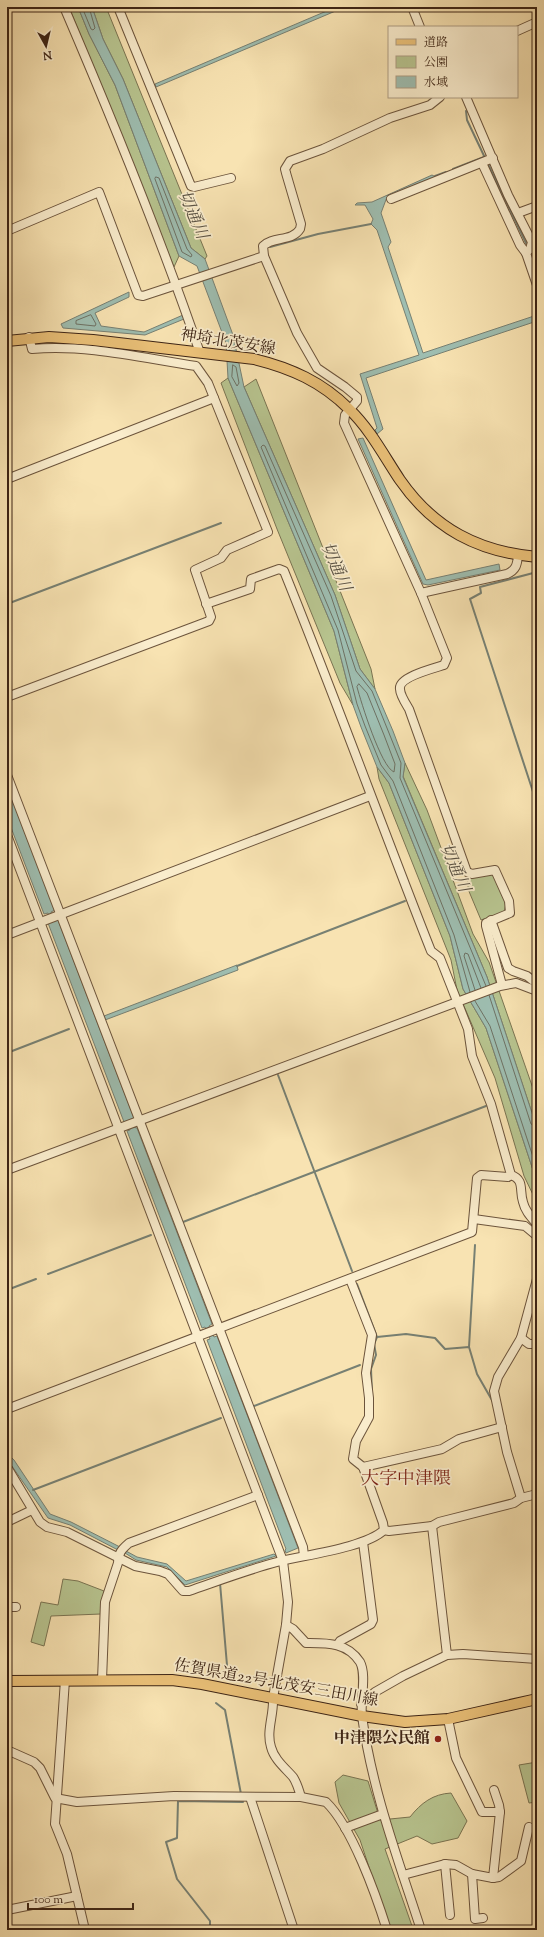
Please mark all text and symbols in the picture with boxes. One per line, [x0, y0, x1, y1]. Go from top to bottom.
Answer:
north arrow [26, 26, 66, 66]
legend [388, 26, 518, 98]
text: 道路 [424, 34, 448, 52]
text: N [42, 46, 54, 63]
text: 公園 [424, 54, 448, 72]
text: 水域 [424, 74, 448, 92]
water label: 切通川 [171, 187, 214, 245]
street label: 神埼北茂安線 [179, 324, 277, 362]
water label: 切通川 [314, 539, 357, 597]
water label: 切通川 [433, 840, 476, 898]
district label: 大字中津隈 [361, 1467, 451, 1493]
street label: 佐賀県道22号北茂安三田川線 [172, 1655, 380, 1713]
place label: 中津隈公民館 [334, 1728, 430, 1751]
marker: 中津隈公民館 [433, 1734, 443, 1744]
scale bar [28, 1885, 133, 1911]
text: 100 m [34, 1891, 63, 1909]

